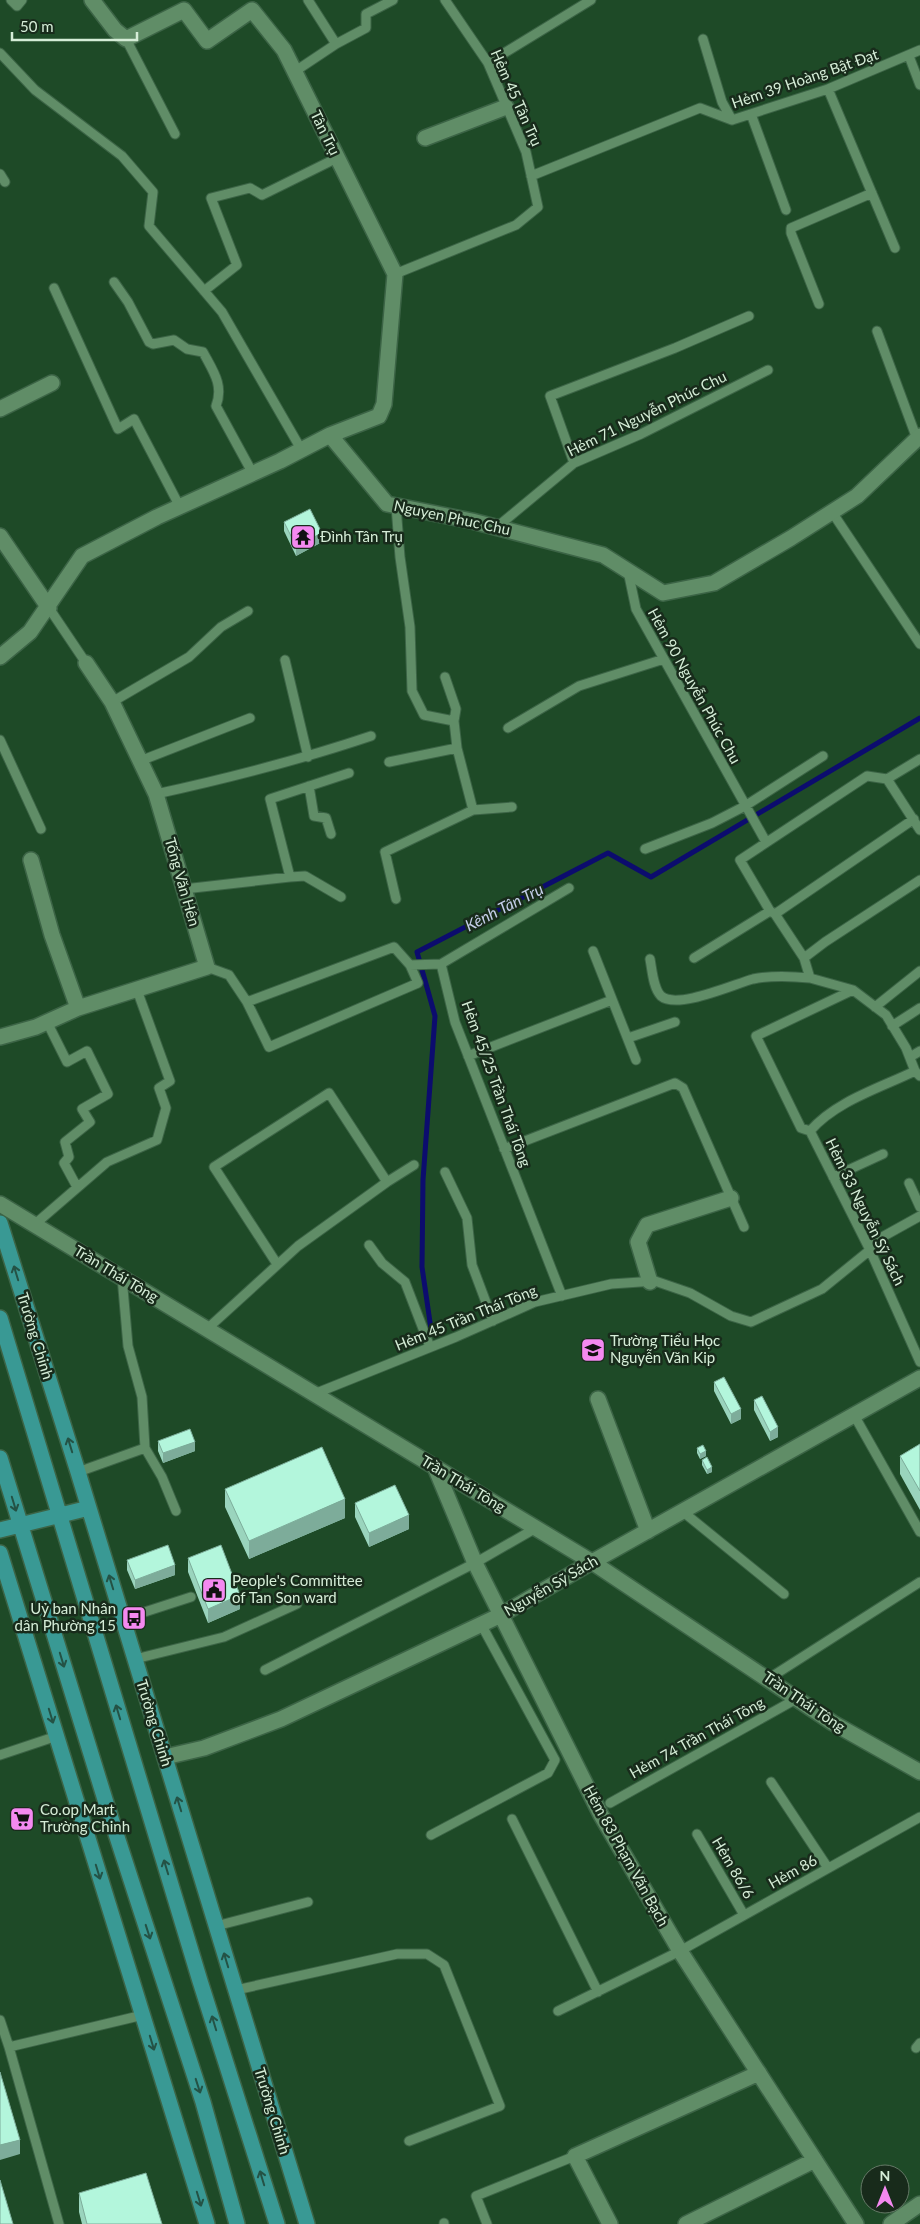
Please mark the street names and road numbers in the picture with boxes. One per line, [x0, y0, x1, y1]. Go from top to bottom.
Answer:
street label: Hẻm 39 Hoàng Bật Đạt [729, 44, 881, 112]
street label: Hẻm 45 Tân Trụ [488, 46, 546, 149]
street label: Tân Trụ [307, 107, 344, 158]
street label: Hẻm 71 Nguyễn Phúc Chu [564, 367, 729, 460]
street label: Nguyen Phuc Chu [392, 496, 512, 538]
street label: Hẻm 90 Nguyễn Phúc Chu [645, 605, 745, 766]
street label: Tống Văn Hên [162, 835, 204, 928]
street label: Hẻm 45/25 Trần Thái Tông [458, 998, 535, 1169]
street label: Hẻm 33 Nguyễn Sỹ Sách [822, 1135, 909, 1288]
street label: Trần Thái Tông [71, 1241, 162, 1305]
street label: Hẻm 45 Trần Thái Tông [392, 1280, 539, 1354]
street label: Trường Chinh [14, 1290, 58, 1381]
street label: Trần Thái Tông [418, 1451, 509, 1515]
street label: Nguyễn Sỹ Sách [501, 1551, 600, 1619]
street label: Trần Thái Tông [760, 1667, 849, 1735]
street label: Trường Chinh [133, 1677, 177, 1768]
street label: Hẻm 74 Trần Thái Tông [626, 1692, 767, 1782]
street label: Hẻm 83 Phạm Văn Bạch [581, 1782, 673, 1929]
street label: Hẻm 86/6 [709, 1833, 759, 1902]
street label: Hẻm 86 [765, 1850, 820, 1892]
street label: Trường Chinh [251, 2065, 295, 2156]

